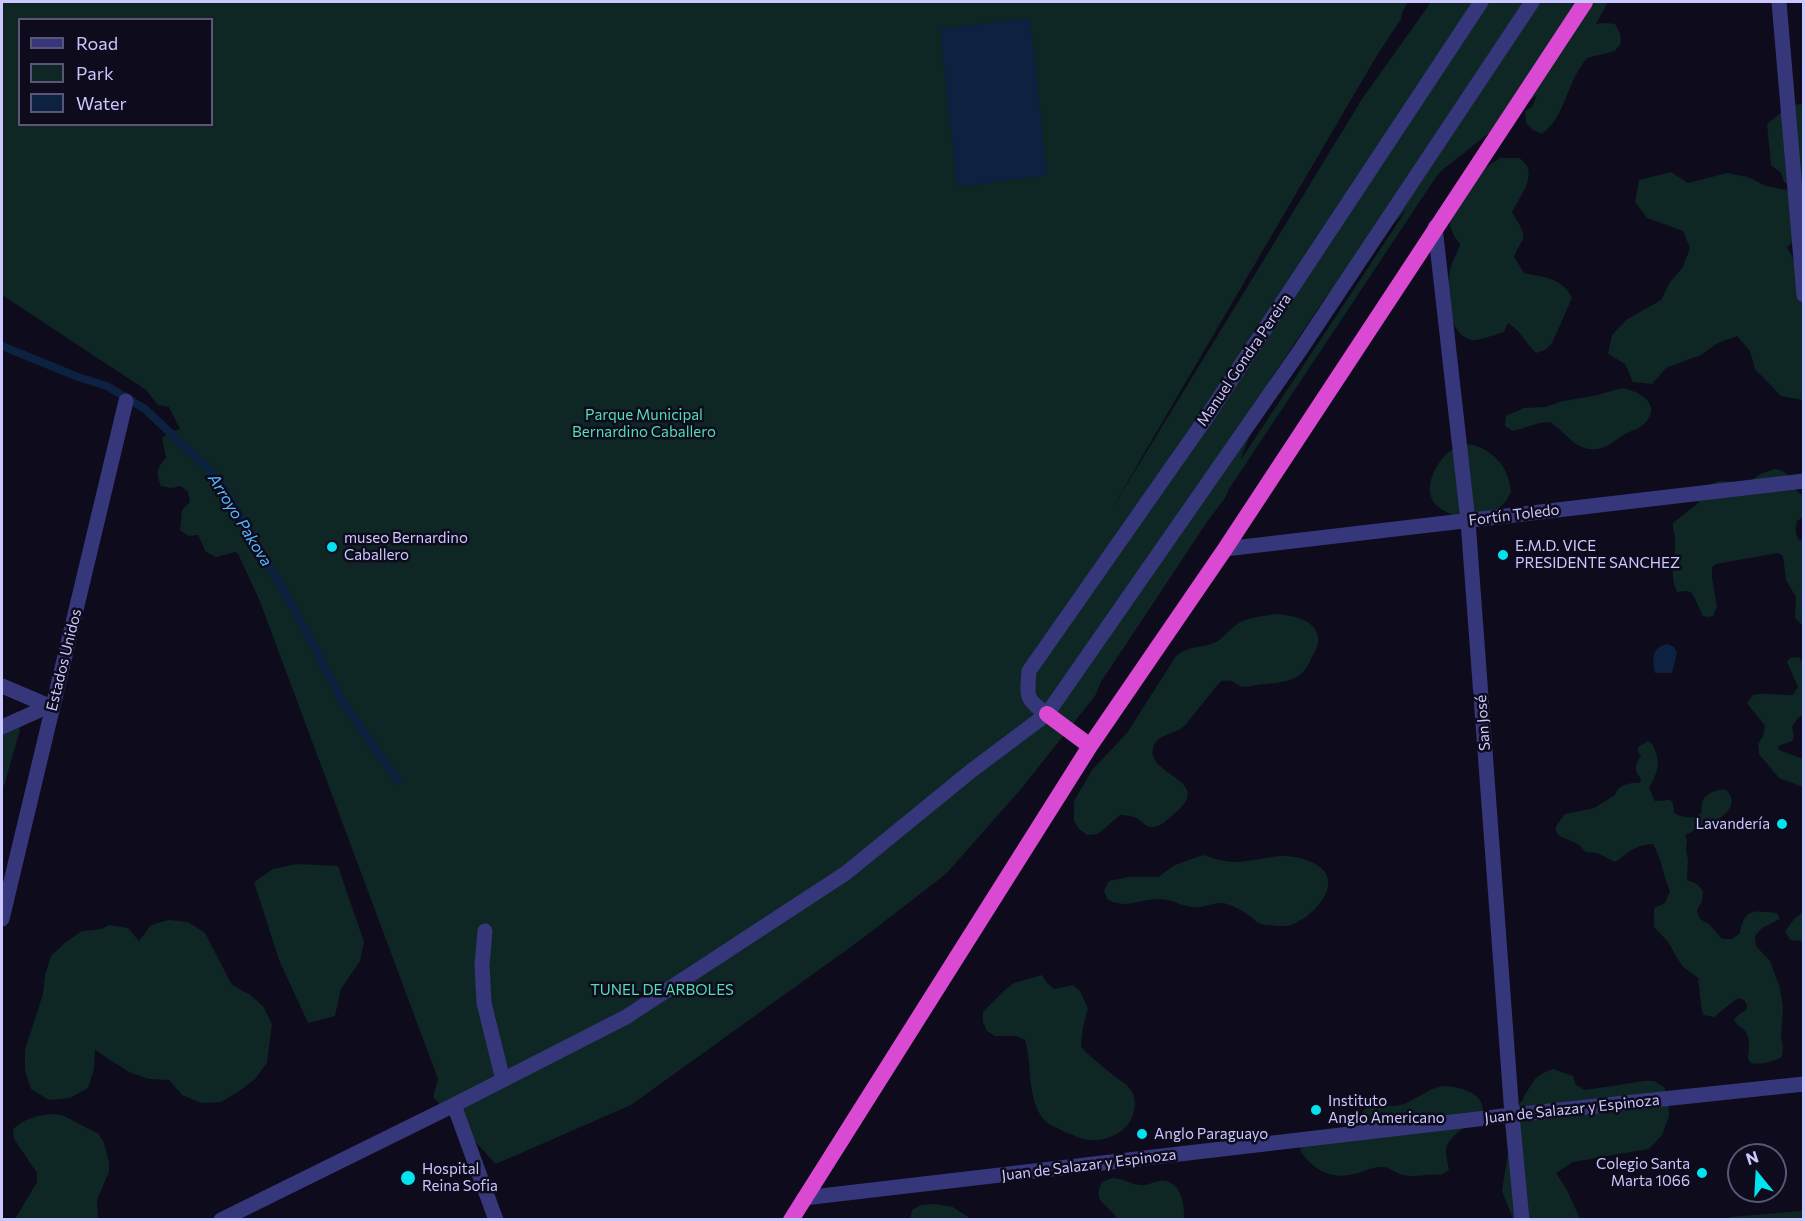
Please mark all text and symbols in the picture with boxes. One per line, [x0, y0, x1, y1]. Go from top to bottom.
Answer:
legend [18, 18, 213, 126]
text: Road [76, 32, 118, 54]
text: Park [76, 62, 114, 84]
text: Water [76, 92, 127, 114]
street label: Manuel Gondra Pereira [1193, 290, 1295, 430]
park label: Parque Municipal Bernardino Caballero [572, 406, 716, 441]
water label: Arroyo Pakova [204, 470, 276, 570]
street label: Fortín Toledo [1468, 500, 1560, 530]
place label: museo Bernardino Caballero [344, 529, 468, 564]
place label: E.M.D. VICE PRESIDENTE SANCHEZ [1515, 537, 1680, 572]
marker: museo Bernardino Caballero [325, 540, 339, 554]
marker: E.M.D. VICE PRESIDENTE SANCHEZ [1496, 548, 1510, 562]
street label: Estados Unidos [43, 607, 85, 713]
street label: San José [1472, 694, 1494, 752]
place label: Lavandería [1695, 815, 1770, 833]
marker: Lavandería [1775, 817, 1789, 831]
park label: TUNEL DE ARBOLES [590, 981, 734, 999]
street label: Juan de Salazar y Espinoza [1484, 1091, 1660, 1127]
place label: Instituto Anglo Americano [1328, 1092, 1445, 1127]
marker: Instituto Anglo Americano [1309, 1103, 1323, 1117]
place label: Anglo Paraguayo [1154, 1125, 1268, 1143]
marker: Anglo Paraguayo [1135, 1127, 1149, 1141]
north arrow [1727, 1143, 1787, 1203]
street label: Juan de Salazar y Espinoza [1001, 1145, 1177, 1185]
text: N [1743, 1146, 1761, 1168]
place label: Colegio Santa Marta 1066 [1596, 1155, 1690, 1190]
place label: Hospital Reina Sofia [422, 1160, 498, 1195]
marker: Colegio Santa Marta 1066 [1695, 1166, 1709, 1180]
marker: Hospital Reina Sofia [399, 1169, 417, 1187]

